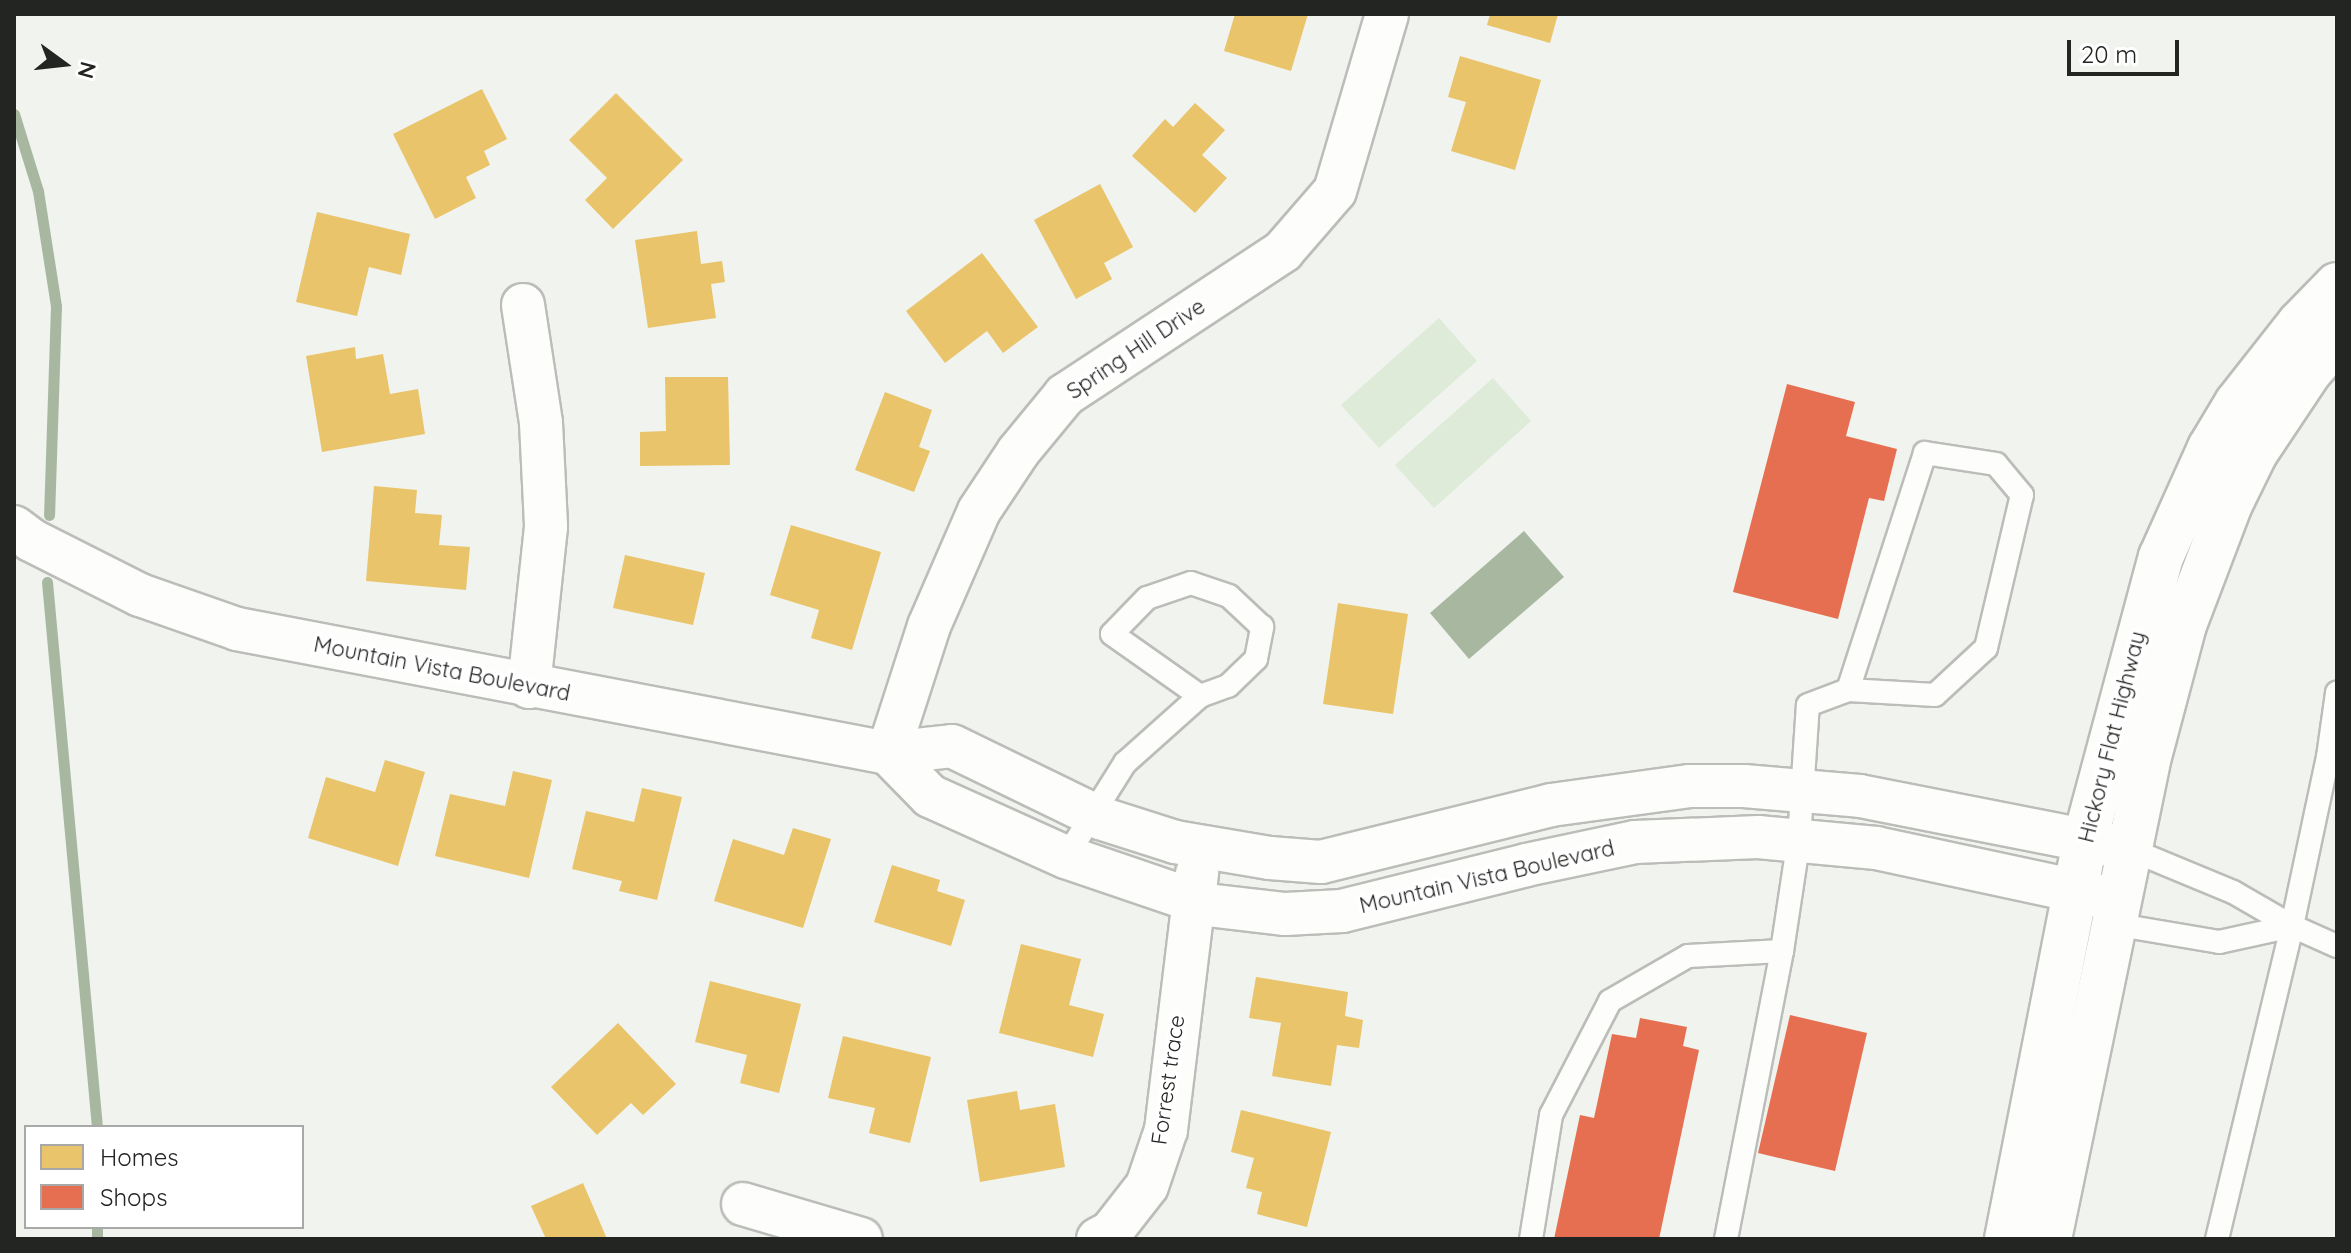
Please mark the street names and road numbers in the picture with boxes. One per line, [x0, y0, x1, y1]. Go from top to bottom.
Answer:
street label: Spring Hill Drive [1062, 293, 1210, 405]
street label: Hickory Flat Highway [2073, 629, 2151, 845]
street label: Mountain Vista Boulevard [311, 631, 573, 707]
street label: Mountain Vista Boulevard [1357, 835, 1617, 919]
street label: Forrest trace [1146, 1013, 1190, 1147]

